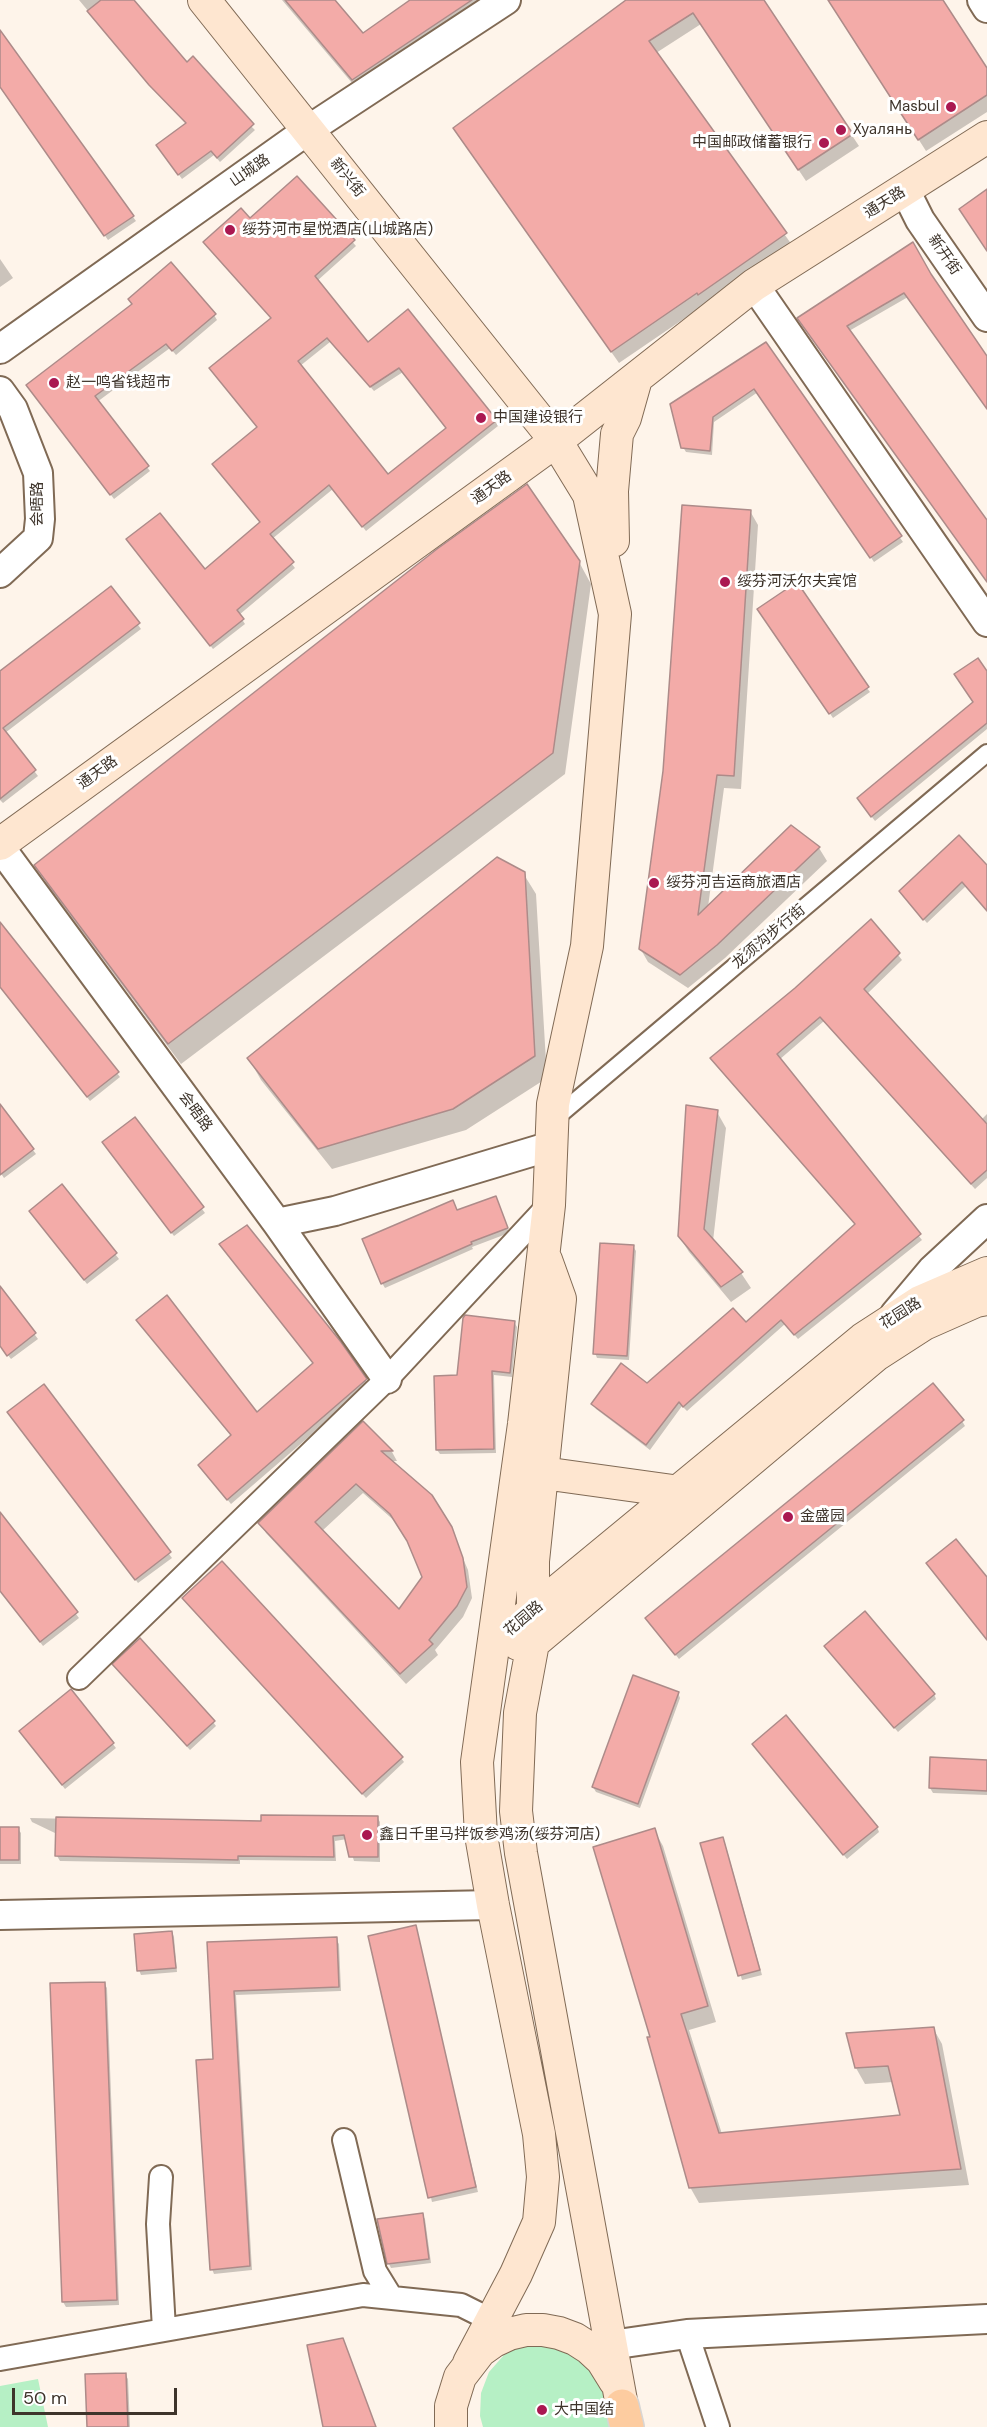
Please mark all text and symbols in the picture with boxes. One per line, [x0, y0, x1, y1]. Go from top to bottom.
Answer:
place label: Masbul [889, 98, 939, 116]
marker: Masbul [944, 100, 958, 114]
place label: Хуалянь [853, 121, 912, 139]
marker: Хуалянь [834, 123, 848, 137]
place label: 中国邮政储蓄银行 [692, 134, 812, 152]
marker: 中国邮政储蓄银行 [817, 136, 831, 150]
street label: 山城路 [226, 151, 274, 191]
street label: 新兴街 [326, 155, 368, 201]
street label: 通天路 [861, 183, 909, 223]
place label: 绥芬河市星悦酒店(山城路店) [242, 221, 433, 239]
marker: 绥芬河市星悦酒店(山城路店) [223, 223, 237, 237]
street label: 新开街 [924, 231, 964, 279]
place label: 赵一鸣省钱超市 [66, 374, 171, 392]
marker: 赵一鸣省钱超市 [47, 376, 61, 390]
place label: 中国建设银行 [493, 409, 583, 427]
marker: 中国建设银行 [474, 411, 488, 425]
street label: 通天路 [469, 467, 515, 509]
street label: 会晤路 [29, 482, 47, 526]
place label: 绥芬河沃尔夫宾馆 [737, 573, 857, 591]
marker: 绥芬河沃尔夫宾馆 [718, 575, 732, 589]
street label: 通天路 [75, 752, 121, 794]
place label: 绥芬河吉运商旅酒店 [666, 874, 801, 892]
marker: 绥芬河吉运商旅酒店 [647, 876, 661, 890]
street label: 龙须沟步行街 [729, 901, 809, 973]
street label: 会晤路 [174, 1089, 216, 1135]
street label: 花园路 [877, 1294, 925, 1334]
place label: 金盛园 [800, 1508, 845, 1526]
marker: 金盛园 [781, 1510, 795, 1524]
street label: 花园路 [501, 1598, 547, 1640]
place label: 鑫日千里马拌饭参鸡汤(绥芬河店) [379, 1826, 600, 1844]
marker: 鑫日千里马拌饭参鸡汤(绥芬河店) [360, 1828, 374, 1842]
scale bar [15, 2376, 180, 2414]
text: 50 m [23, 2386, 67, 2410]
place label: 大中国结 [554, 2401, 614, 2419]
marker: 大中国结 [535, 2403, 549, 2417]

